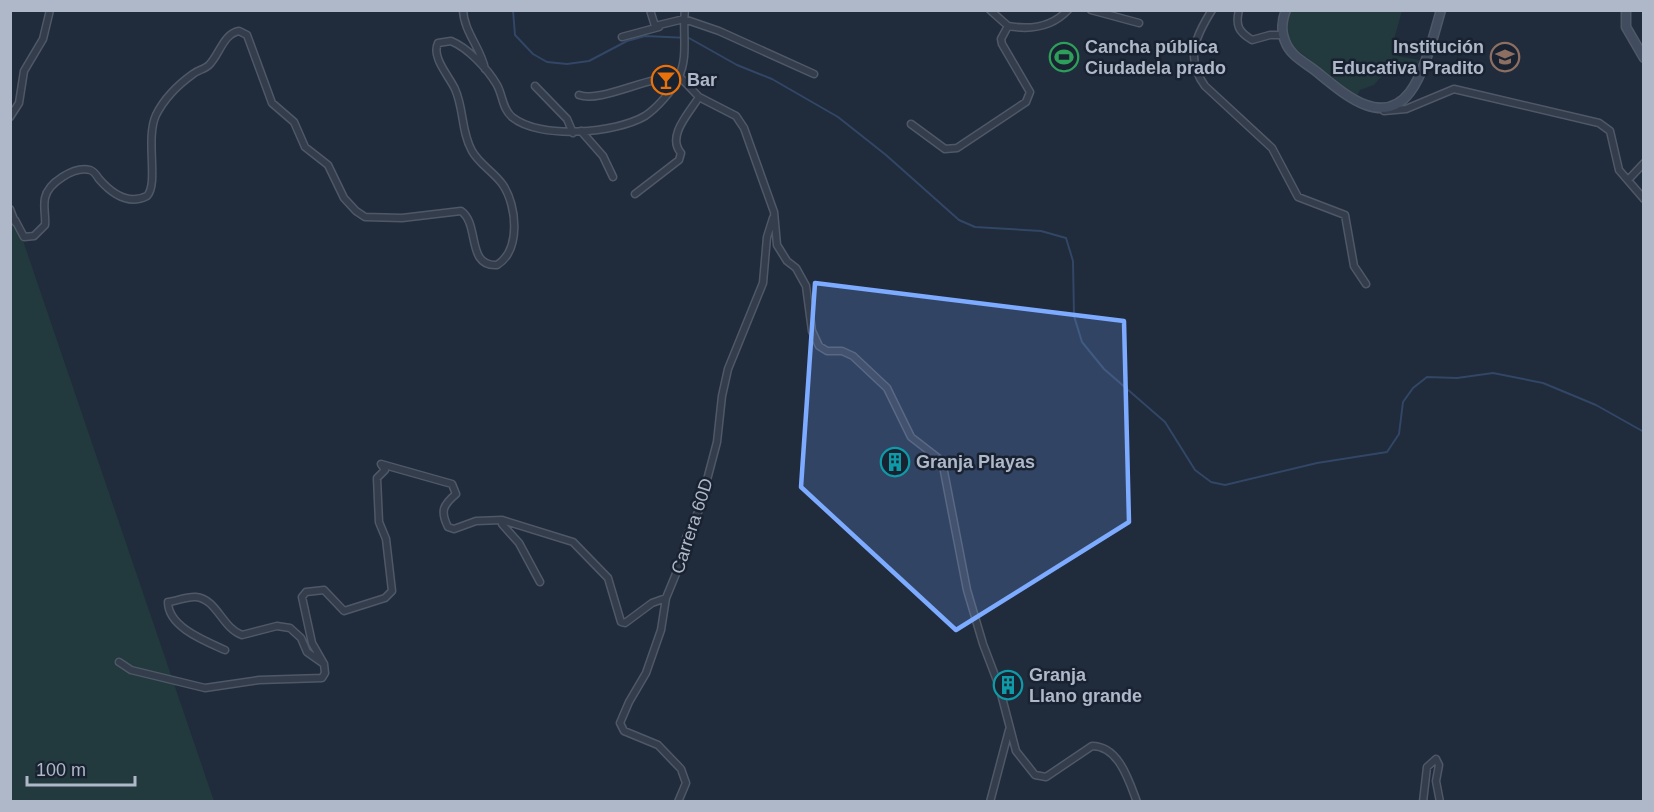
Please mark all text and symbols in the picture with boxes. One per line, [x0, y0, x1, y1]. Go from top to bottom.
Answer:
place label: Cancha pública Ciudadela prado [1085, 37, 1226, 78]
place label: Institución Educativa Pradito [1332, 37, 1484, 78]
sports icon: Cancha pública Ciudadela prado [1048, 41, 1080, 73]
school or university icon: Institución Educativa Pradito [1489, 41, 1521, 73]
bar icon: Bar [650, 64, 682, 96]
place label: Bar [687, 70, 717, 90]
building icon: Granja Playas [879, 446, 911, 478]
place label: Granja Playas [916, 452, 1035, 472]
street label: Carrera 60D [667, 476, 717, 576]
place label: Granja Llano grande [1029, 665, 1142, 706]
building icon: Granja Llano grande [992, 669, 1024, 701]
scale bar [27, 749, 135, 787]
text: 100 m [36, 760, 86, 780]

